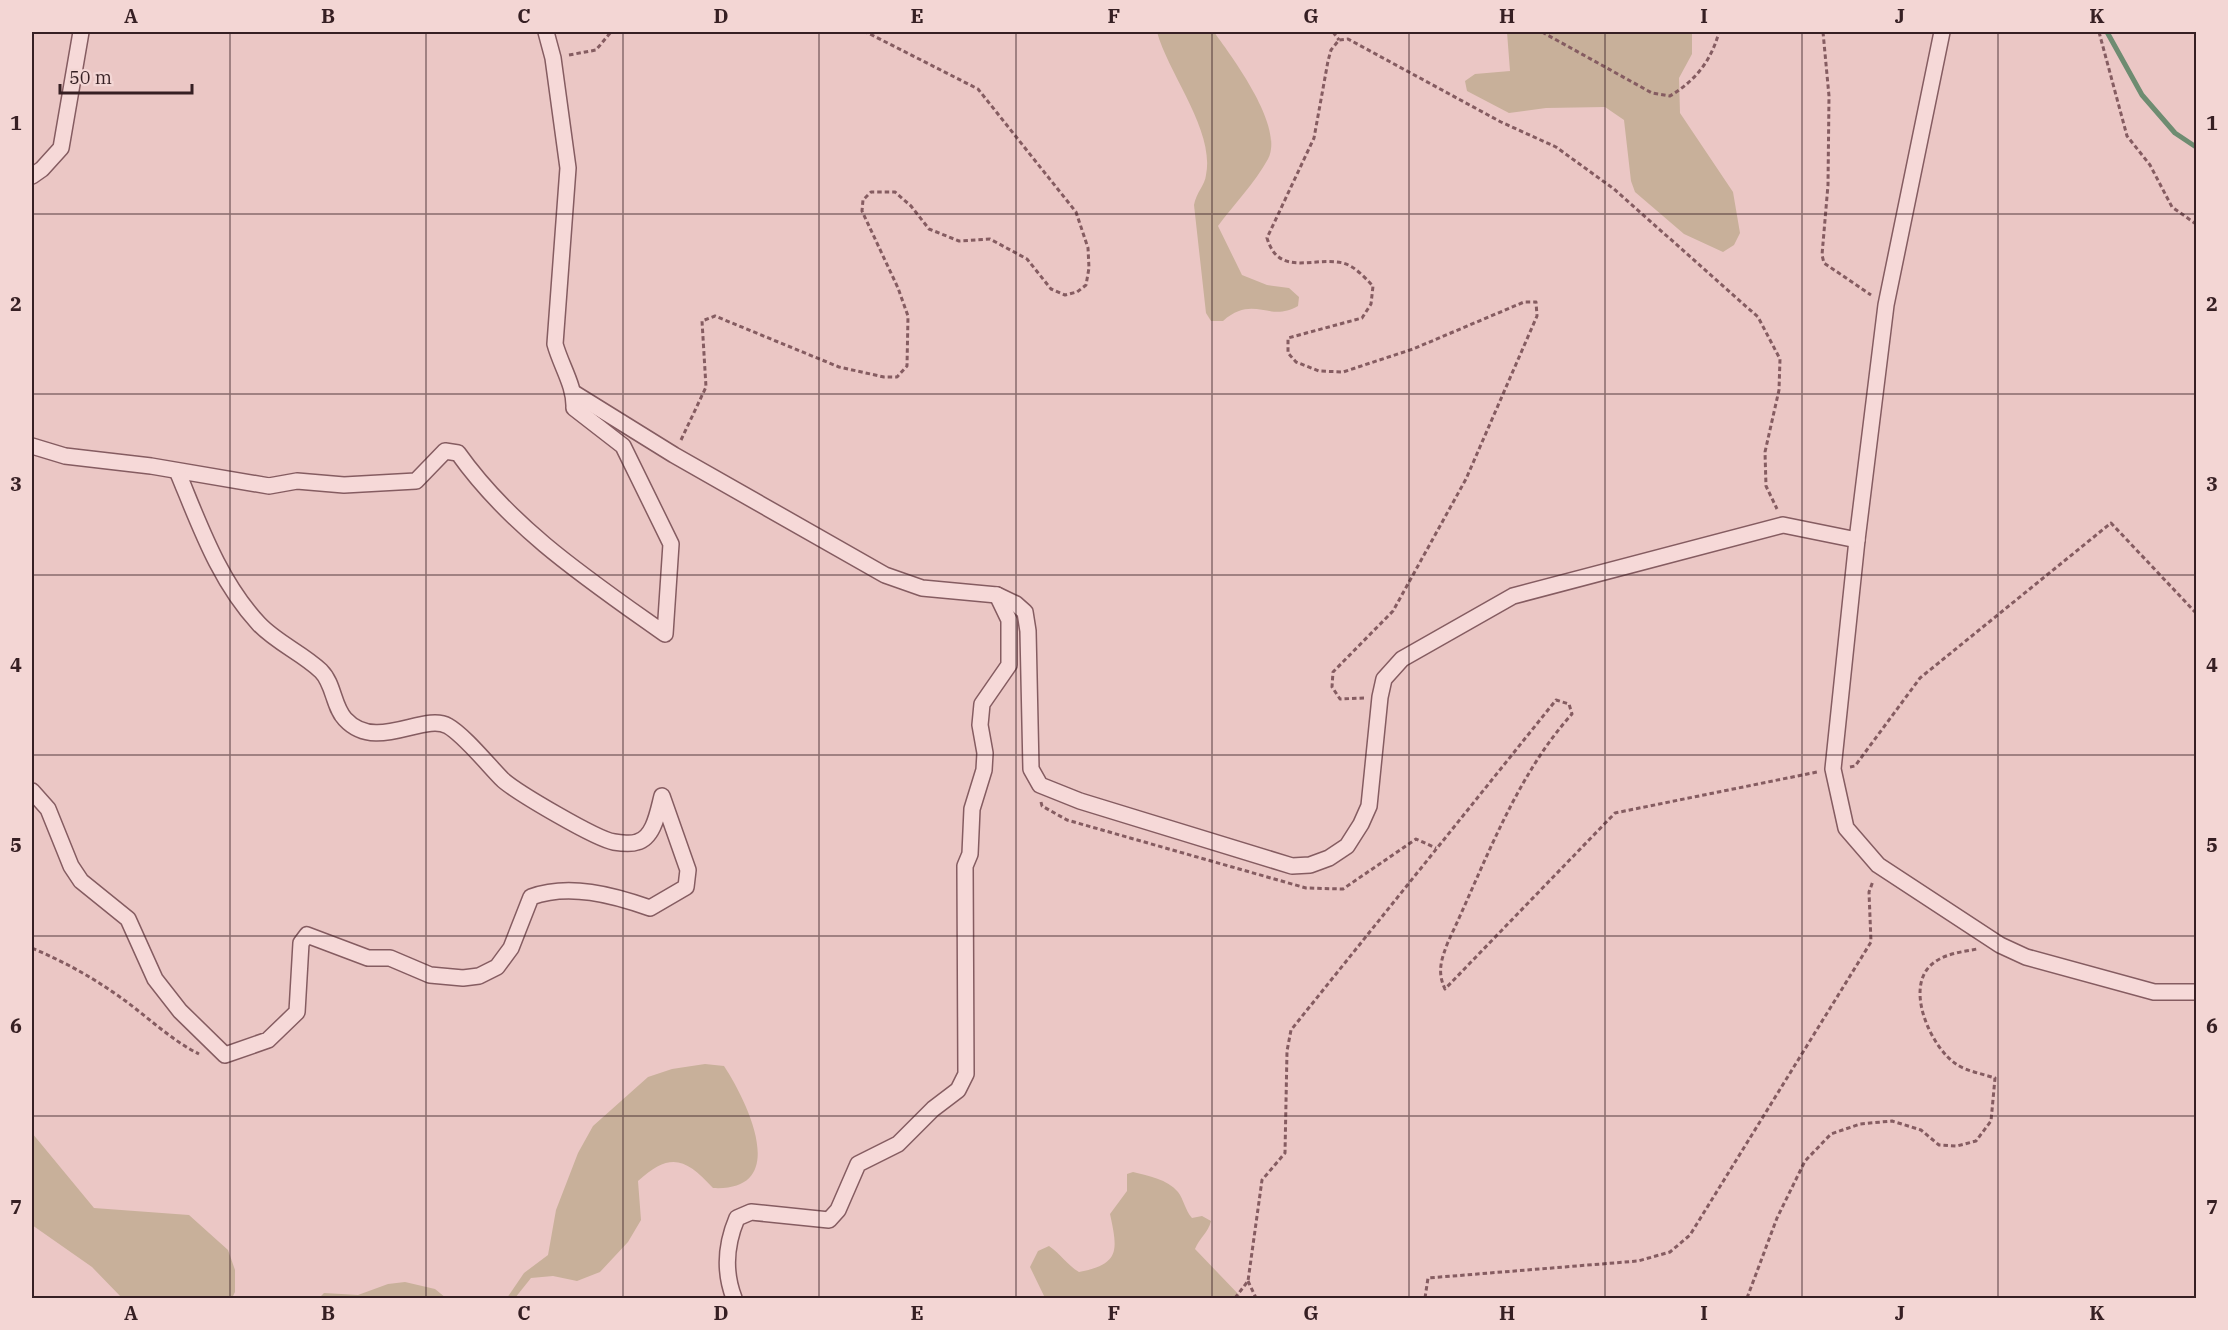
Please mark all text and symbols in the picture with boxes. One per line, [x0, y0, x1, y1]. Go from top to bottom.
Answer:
text: A [124, 2, 138, 29]
text: B [321, 2, 335, 29]
text: C [517, 2, 531, 29]
text: D [713, 2, 729, 29]
text: E [910, 2, 924, 29]
text: F [1108, 2, 1120, 29]
text: G [1303, 2, 1319, 29]
text: H [1499, 2, 1515, 29]
text: I [1700, 2, 1708, 29]
text: J [1895, 2, 1905, 29]
text: K [2089, 2, 2105, 29]
scale bar [60, 57, 192, 95]
text: 50 m [69, 66, 112, 89]
text: 1 [10, 109, 22, 136]
text: 1 [2206, 109, 2218, 136]
text: 2 [10, 290, 22, 317]
text: 2 [2206, 290, 2218, 317]
text: 3 [10, 470, 22, 497]
text: 3 [2206, 470, 2218, 497]
text: 4 [10, 651, 22, 678]
text: 4 [2206, 651, 2218, 678]
text: 5 [10, 831, 22, 858]
text: 5 [2206, 831, 2218, 858]
text: 6 [10, 1012, 22, 1039]
text: 6 [2206, 1012, 2218, 1039]
text: 7 [10, 1193, 22, 1220]
text: 7 [2206, 1193, 2218, 1220]
text: A [124, 1299, 138, 1326]
text: B [321, 1299, 335, 1326]
text: C [517, 1299, 531, 1326]
text: D [713, 1299, 729, 1326]
text: E [910, 1299, 924, 1326]
text: F [1108, 1299, 1120, 1326]
text: G [1303, 1299, 1319, 1326]
text: H [1499, 1299, 1515, 1326]
text: I [1700, 1299, 1708, 1326]
text: J [1895, 1299, 1905, 1326]
text: K [2089, 1299, 2105, 1326]

